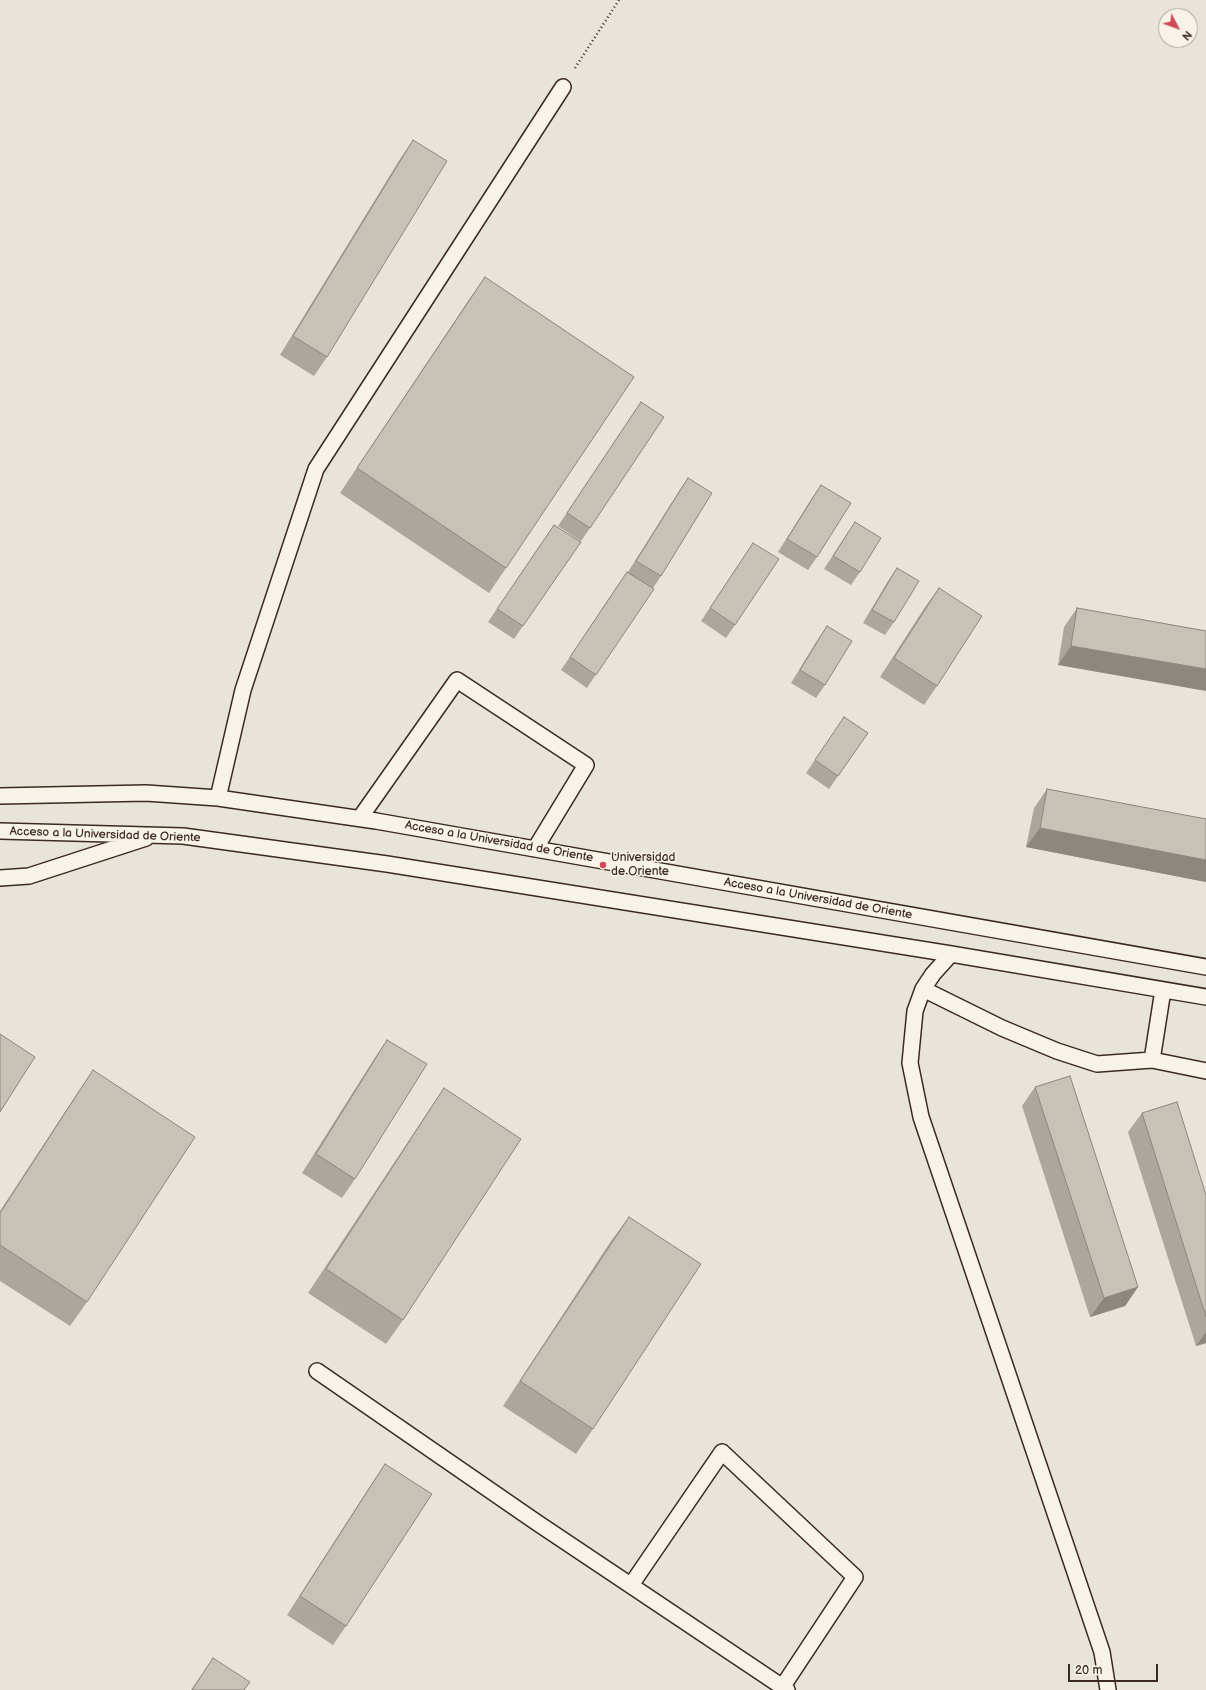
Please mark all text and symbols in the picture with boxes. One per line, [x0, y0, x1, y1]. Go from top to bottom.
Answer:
north arrow [1158, 8, 1198, 48]
text: N [1179, 28, 1194, 43]
street label: Acceso a la Universidad de Oriente [404, 818, 594, 866]
street label: Acceso a la Universidad de Oriente [9, 824, 201, 846]
place label: Universidad de Oriente [611, 851, 675, 879]
marker: Universidad de Oriente [598, 860, 608, 870]
street label: Acceso a la Universidad de Oriente [723, 875, 913, 923]
scale bar [1070, 1656, 1160, 1682]
text: 20 m [1075, 1663, 1102, 1678]

